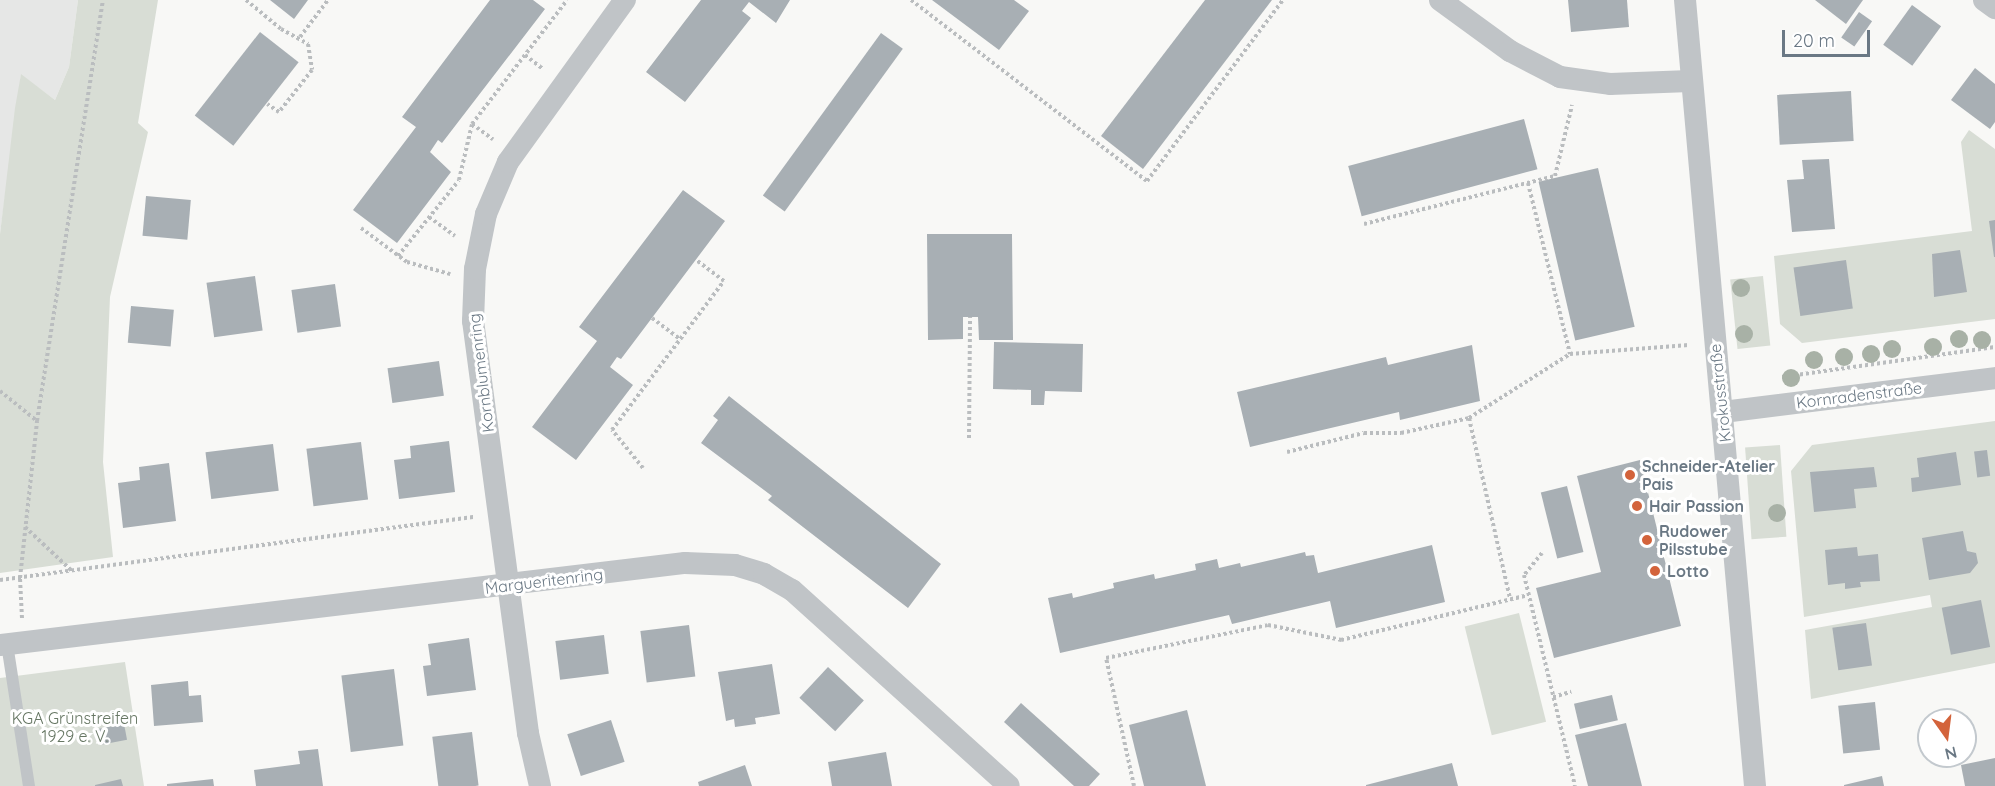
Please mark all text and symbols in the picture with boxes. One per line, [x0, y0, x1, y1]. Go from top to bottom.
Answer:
scale bar [1785, 18, 1874, 56]
text: 20 m [1793, 29, 1835, 52]
street label: Kornblumenring [464, 312, 498, 434]
street label: Krokusstraße [1705, 343, 1735, 443]
street label: Kornradenstraße [1795, 378, 1923, 412]
place label: Schneider-Atelier Pais [1642, 456, 1775, 494]
marker: Schneider-Atelier Pais [1623, 468, 1637, 482]
place label: Hair Passion [1649, 496, 1744, 516]
marker: Hair Passion [1630, 499, 1644, 513]
place label: Rudower Pilsstube [1659, 521, 1728, 559]
marker: Rudower Pilsstube [1640, 533, 1654, 547]
place label: Lotto [1667, 561, 1709, 581]
street label: Margueritenring [484, 564, 604, 598]
marker: Lotto [1648, 564, 1662, 578]
park label: KGA Grünstreifen 1929 e. V. [12, 708, 138, 746]
north arrow [1917, 708, 1977, 768]
text: N [1943, 742, 1959, 765]

